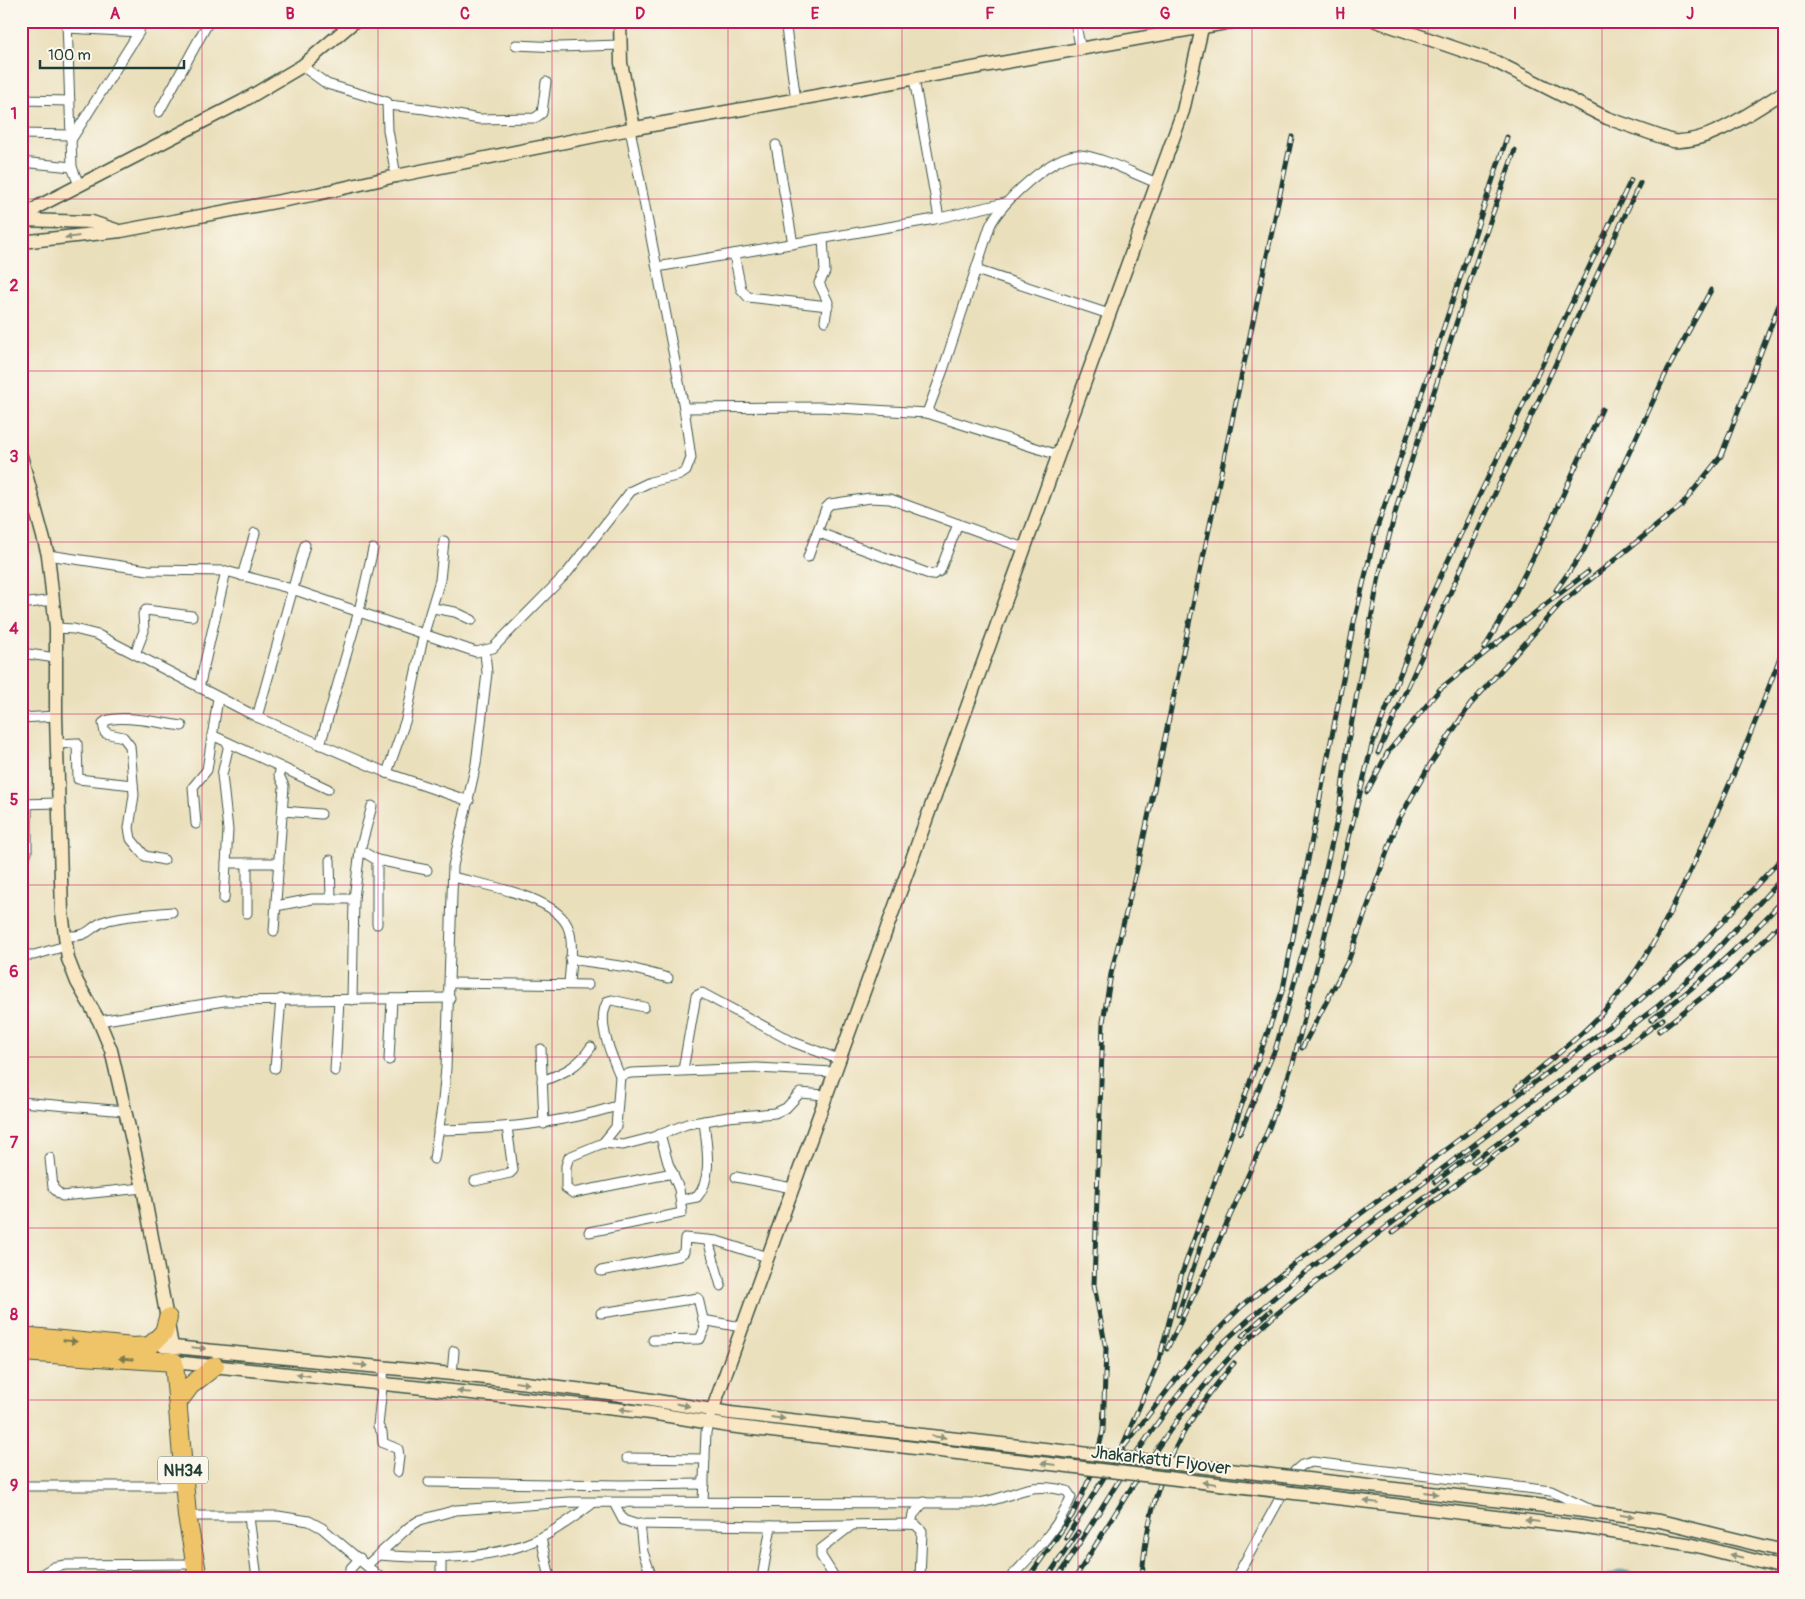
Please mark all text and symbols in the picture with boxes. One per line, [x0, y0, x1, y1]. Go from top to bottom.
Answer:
text: A [110, 4, 121, 24]
text: B [285, 4, 295, 24]
text: C [460, 4, 470, 24]
text: D [635, 4, 645, 24]
text: E [811, 4, 820, 24]
text: F [985, 4, 995, 24]
text: G [1160, 4, 1171, 24]
text: H [1335, 4, 1345, 24]
text: I [1513, 4, 1517, 24]
text: J [1686, 4, 1694, 24]
scale bar [40, 38, 184, 70]
text: 100 m [48, 46, 91, 65]
text: 1 [11, 104, 17, 124]
one-way arrow [64, 233, 80, 241]
text: 2 [10, 276, 19, 296]
text: 3 [10, 447, 19, 467]
text: 4 [9, 619, 19, 639]
text: 5 [10, 790, 19, 810]
text: 6 [9, 962, 19, 982]
text: 7 [10, 1133, 19, 1153]
text: 8 [10, 1305, 18, 1325]
one-way arrow [62, 1337, 78, 1345]
one-way arrow [191, 1344, 207, 1352]
one-way arrow [117, 1355, 133, 1363]
one-way arrow [353, 1362, 369, 1370]
one-way arrow [294, 1371, 310, 1379]
one-way arrow [514, 1379, 530, 1387]
one-way arrow [456, 1388, 472, 1396]
one-way arrow [676, 1401, 692, 1409]
one-way arrow [617, 1406, 633, 1414]
one-way arrow [770, 1414, 786, 1422]
one-way arrow [932, 1433, 948, 1441]
street label: Jhakarkatti Flyover [1090, 1441, 1233, 1481]
road number: NH34 [158, 1456, 208, 1484]
one-way arrow [1040, 1460, 1056, 1468]
text: 9 [10, 1476, 18, 1496]
one-way arrow [1201, 1479, 1217, 1487]
one-way arrow [1424, 1489, 1440, 1497]
one-way arrow [1362, 1498, 1378, 1506]
one-way arrow [1619, 1512, 1635, 1520]
one-way arrow [1524, 1517, 1540, 1525]
one-way arrow [1729, 1552, 1744, 1560]

